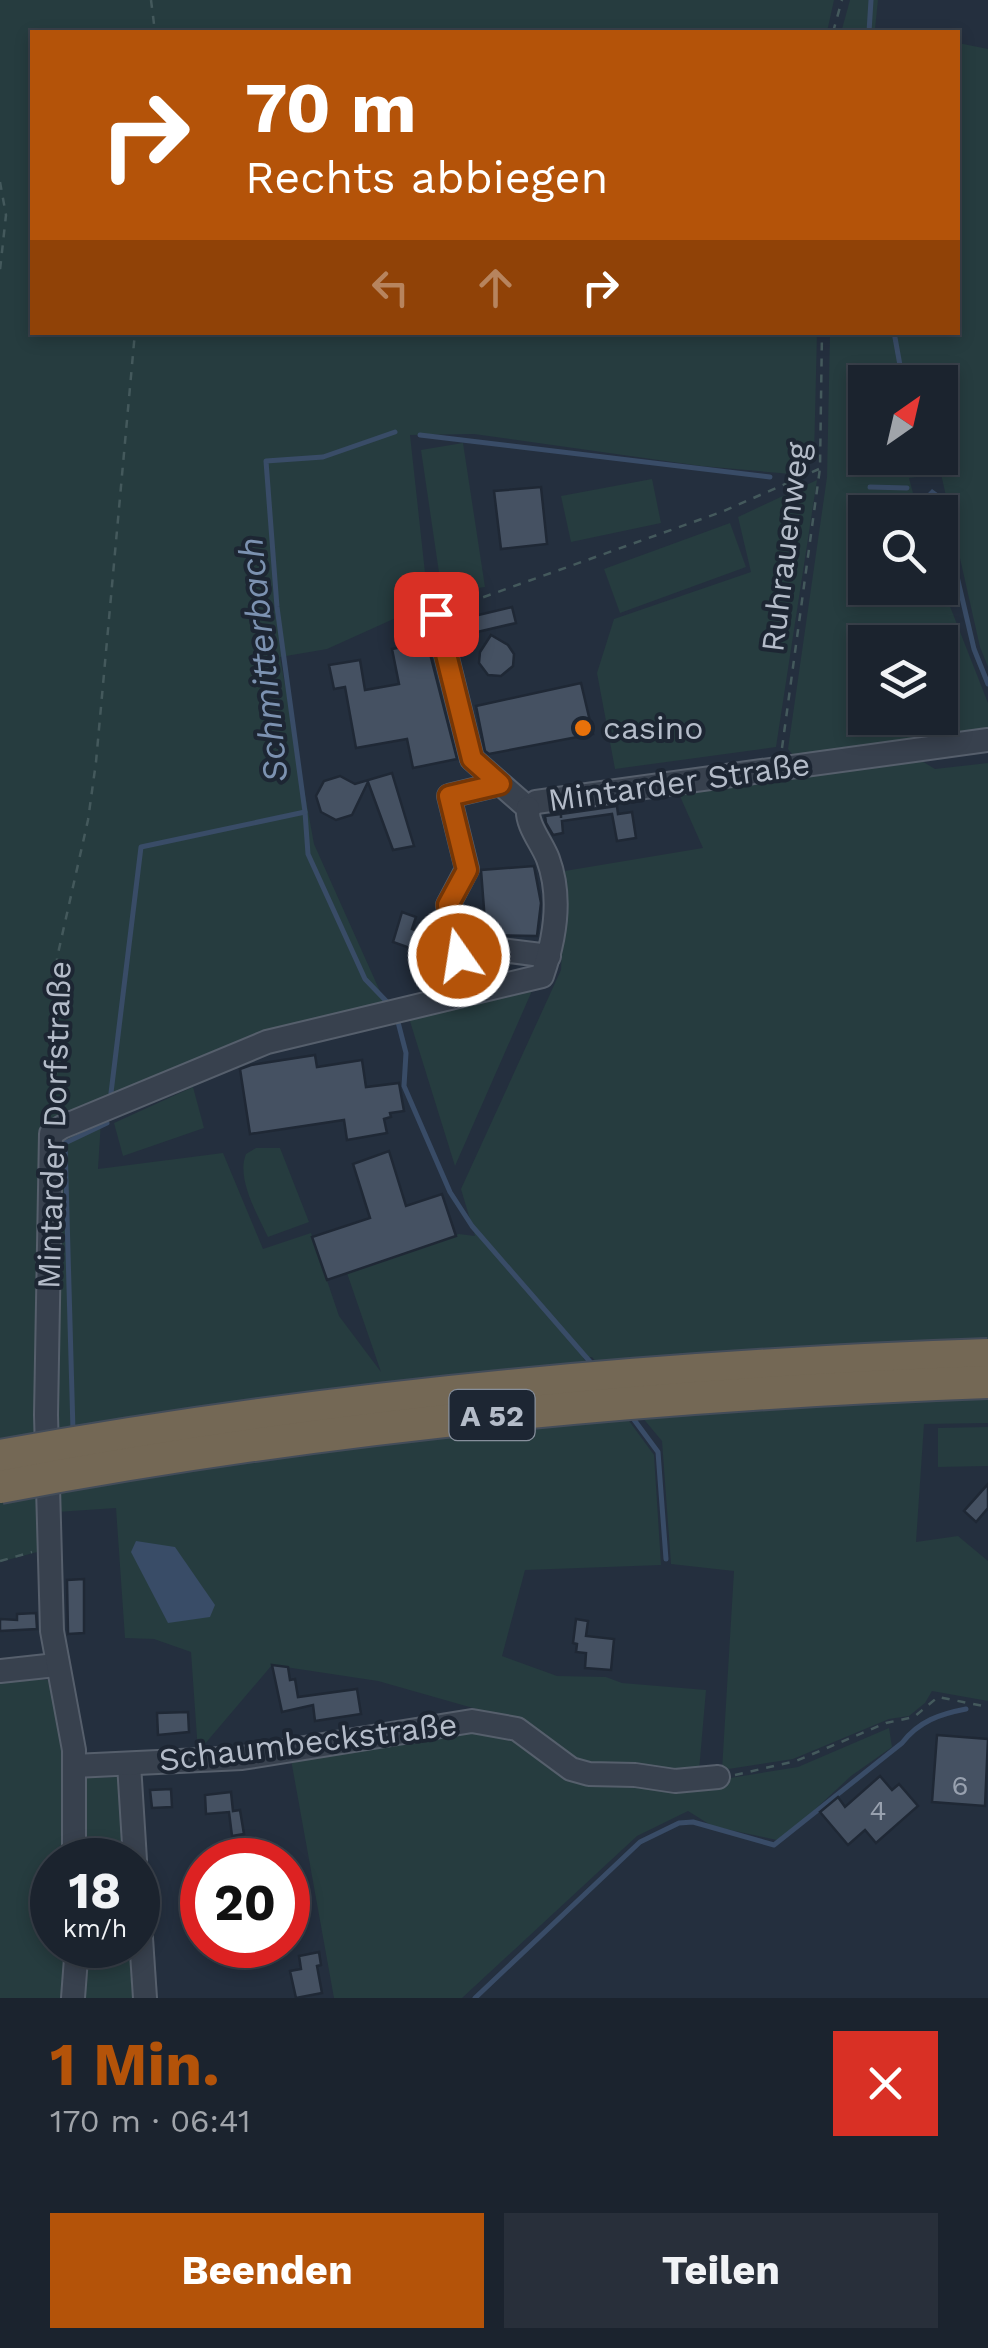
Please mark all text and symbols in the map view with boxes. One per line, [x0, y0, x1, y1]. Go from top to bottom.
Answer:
text: 70 m [245, 67, 417, 149]
icon: right [80, 70, 210, 200]
text: Rechts abbiegen [245, 151, 608, 204]
icon: left [363, 260, 418, 315]
icon: ahead [468, 260, 523, 315]
icon: right [573, 260, 628, 315]
north arrow [848, 365, 958, 475]
map controls [848, 365, 958, 735]
street label: Ruhrauenweg [753, 439, 817, 654]
button: search [848, 495, 958, 605]
water label: Schmitterbach [229, 535, 297, 785]
pin [394, 572, 479, 657]
icon: arrive [409, 587, 464, 642]
button: layers [848, 625, 958, 735]
place label: casino [603, 709, 703, 747]
marker: casino [572, 717, 594, 739]
street label: Mintarder Straße [546, 745, 812, 819]
position arrow [407, 904, 511, 1008]
street label: Mintarder Dorfstraße [29, 960, 79, 1290]
road number: A 52 [450, 1390, 534, 1440]
street label: Schaumbeckstraße [157, 1705, 459, 1779]
house number: 6 [951, 1769, 969, 1802]
house number: 4 [869, 1794, 887, 1827]
speed limit sign: 20 [180, 1838, 310, 1968]
text: 18 [69, 1861, 121, 1920]
text: km/h [63, 1914, 127, 1943]
text: 1 Min. [50, 2029, 220, 2100]
button: close [833, 2031, 938, 2136]
text: 170 m · 06:41 [50, 2102, 251, 2140]
button: Beenden [50, 2213, 484, 2328]
button: Teilen [504, 2213, 938, 2328]

